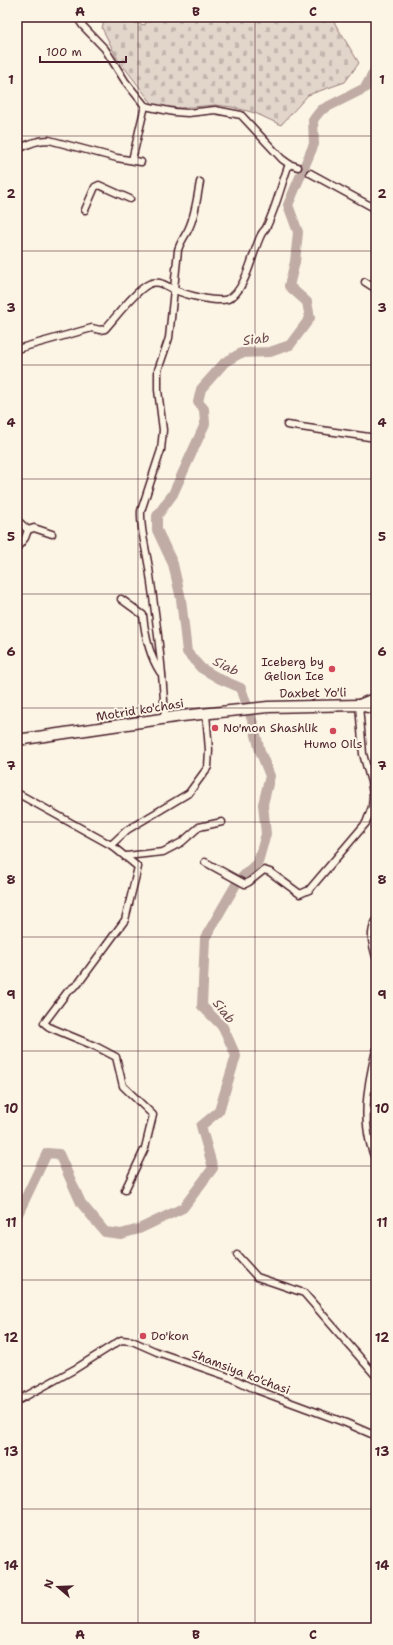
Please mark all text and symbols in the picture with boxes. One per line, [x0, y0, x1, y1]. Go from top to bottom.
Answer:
text: A [75, 3, 85, 20]
text: B [192, 3, 200, 20]
text: C [309, 3, 317, 20]
scale bar [40, 38, 126, 64]
text: 100 m [46, 44, 82, 60]
text: 1 [8, 71, 14, 88]
text: 1 [379, 71, 385, 88]
text: 2 [6, 185, 16, 202]
text: 2 [377, 185, 387, 202]
text: 3 [6, 299, 16, 316]
text: 3 [377, 299, 387, 316]
water label: Siab [242, 329, 271, 349]
text: 4 [6, 414, 16, 431]
text: 4 [377, 414, 387, 431]
text: 5 [7, 528, 15, 545]
text: 5 [378, 528, 386, 545]
text: 6 [6, 643, 16, 660]
text: 6 [377, 643, 387, 660]
water label: Siab [210, 652, 242, 680]
place label: Iceberg by Gelion Ice [261, 654, 324, 684]
marker: Iceberg by Gelion Ice [327, 664, 337, 674]
street label: Daxbet Yo'li [279, 684, 347, 702]
street label: Motrid ko'chasi [95, 695, 185, 725]
place label: No'mon Shashlik [223, 720, 318, 736]
marker: No'mon Shashlik [210, 723, 220, 733]
marker: Humo Oils [328, 726, 338, 736]
place label: Humo Oils [304, 736, 362, 752]
text: 7 [6, 757, 16, 774]
text: 7 [377, 757, 387, 774]
text: 8 [6, 871, 16, 888]
text: 8 [377, 871, 387, 888]
text: 9 [6, 986, 16, 1003]
text: 9 [377, 986, 387, 1003]
water label: Siab [209, 995, 239, 1027]
text: 10 [4, 1100, 18, 1117]
text: 10 [375, 1100, 389, 1117]
text: 11 [5, 1214, 17, 1231]
text: 11 [376, 1214, 388, 1231]
place label: Do'kon [151, 1328, 189, 1344]
text: 12 [4, 1329, 18, 1346]
text: 12 [375, 1329, 389, 1346]
marker: Do'kon [138, 1331, 148, 1341]
street label: Shamsiya ko'chasi [190, 1346, 292, 1398]
text: 13 [4, 1443, 18, 1460]
text: 13 [375, 1443, 389, 1460]
text: 14 [4, 1557, 18, 1574]
text: 14 [375, 1557, 389, 1574]
north arrow [38, 1567, 78, 1607]
text: N [41, 1577, 58, 1590]
text: A [75, 1626, 85, 1643]
text: B [192, 1626, 200, 1643]
text: C [309, 1626, 317, 1643]

